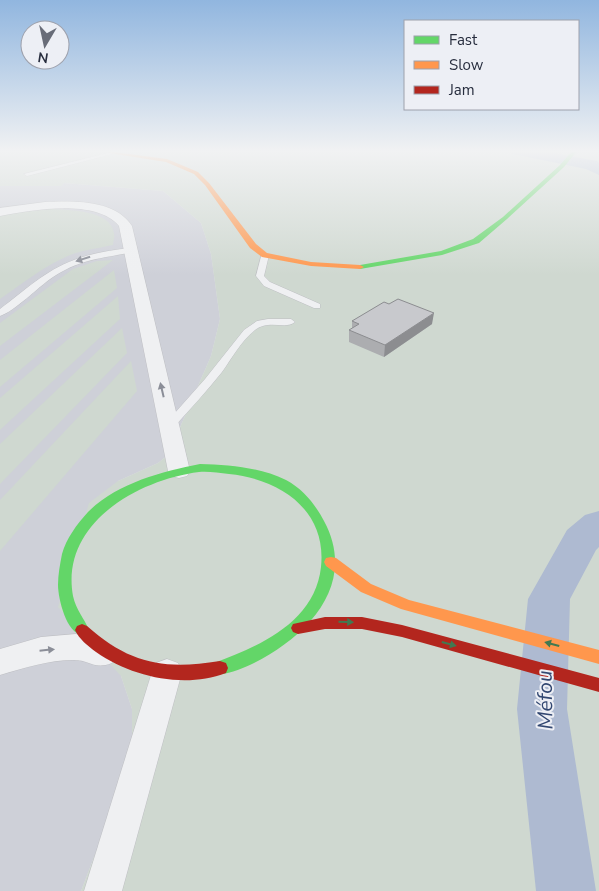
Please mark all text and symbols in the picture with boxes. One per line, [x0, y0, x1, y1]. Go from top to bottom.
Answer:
north arrow [20, 20, 70, 70]
legend [404, 20, 579, 110]
text: Fast [449, 30, 478, 50]
text: N [36, 47, 50, 68]
text: Slow [449, 55, 484, 75]
text: Jam [448, 80, 475, 100]
one-way arrow [75, 255, 90, 263]
one-way arrow [158, 382, 166, 397]
one-way arrow [338, 618, 354, 626]
one-way arrow [441, 640, 456, 648]
one-way arrow [544, 640, 559, 648]
one-way arrow [39, 646, 55, 654]
water label: Méfou [530, 670, 560, 730]

